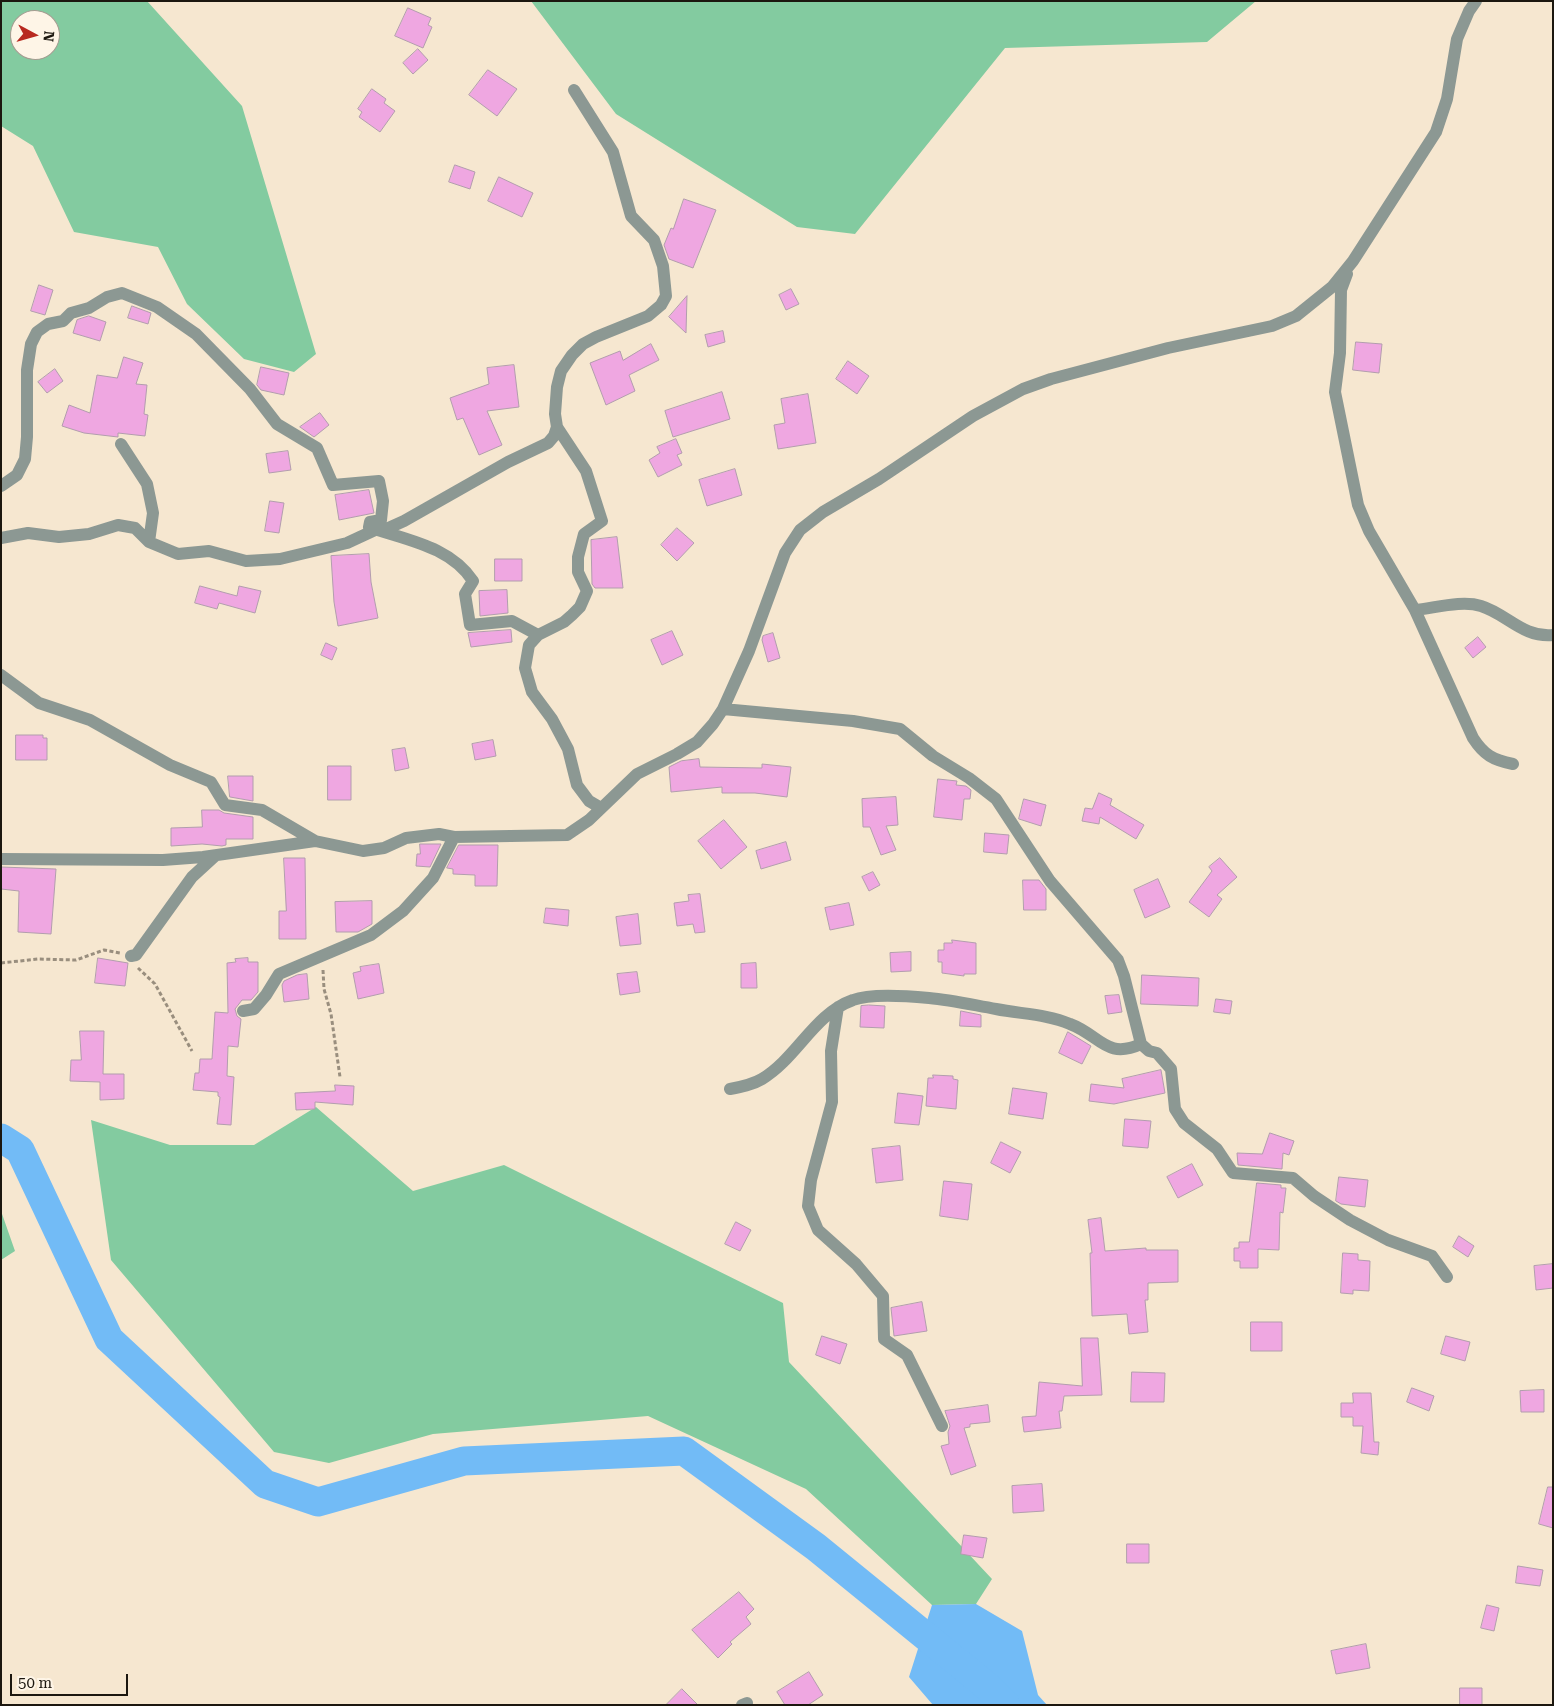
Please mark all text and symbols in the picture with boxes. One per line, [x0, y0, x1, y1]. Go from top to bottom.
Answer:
north arrow [10, 10, 60, 60]
text: N [40, 30, 57, 43]
scale bar [12, 1664, 130, 1696]
text: 50 m [18, 1674, 52, 1692]

